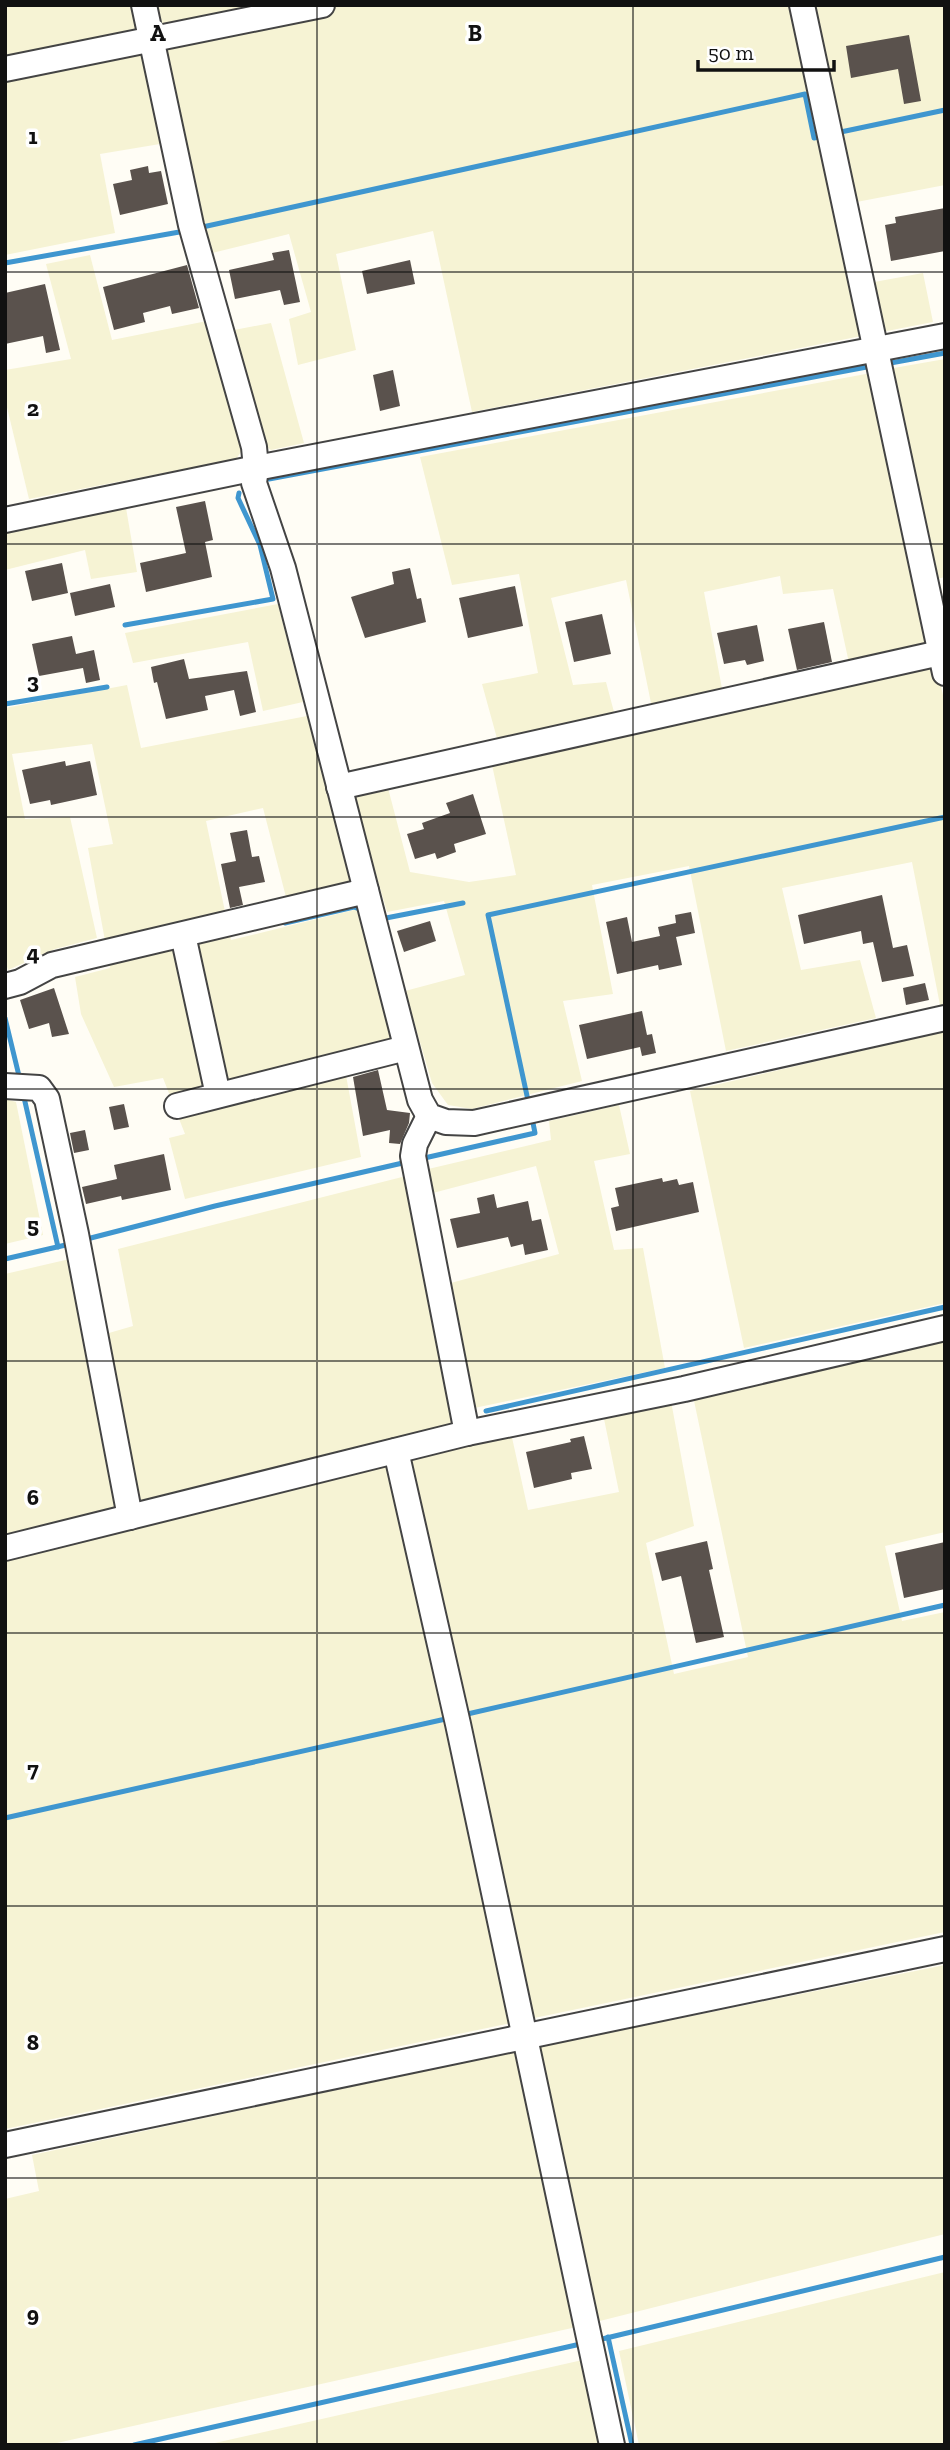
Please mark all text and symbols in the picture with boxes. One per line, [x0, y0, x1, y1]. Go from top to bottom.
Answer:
text: A [150, 19, 166, 47]
text: B [468, 19, 482, 47]
scale bar [698, 28, 834, 72]
text: 50 m [708, 40, 754, 65]
text: 1 [28, 122, 38, 150]
text: 2 [27, 394, 39, 422]
text: 3 [27, 667, 39, 695]
text: 4 [26, 939, 40, 967]
text: 5 [27, 1211, 39, 1239]
text: 6 [27, 1483, 39, 1511]
text: 7 [27, 1755, 39, 1783]
text: 8 [27, 2028, 39, 2056]
text: 9 [27, 2300, 39, 2328]

